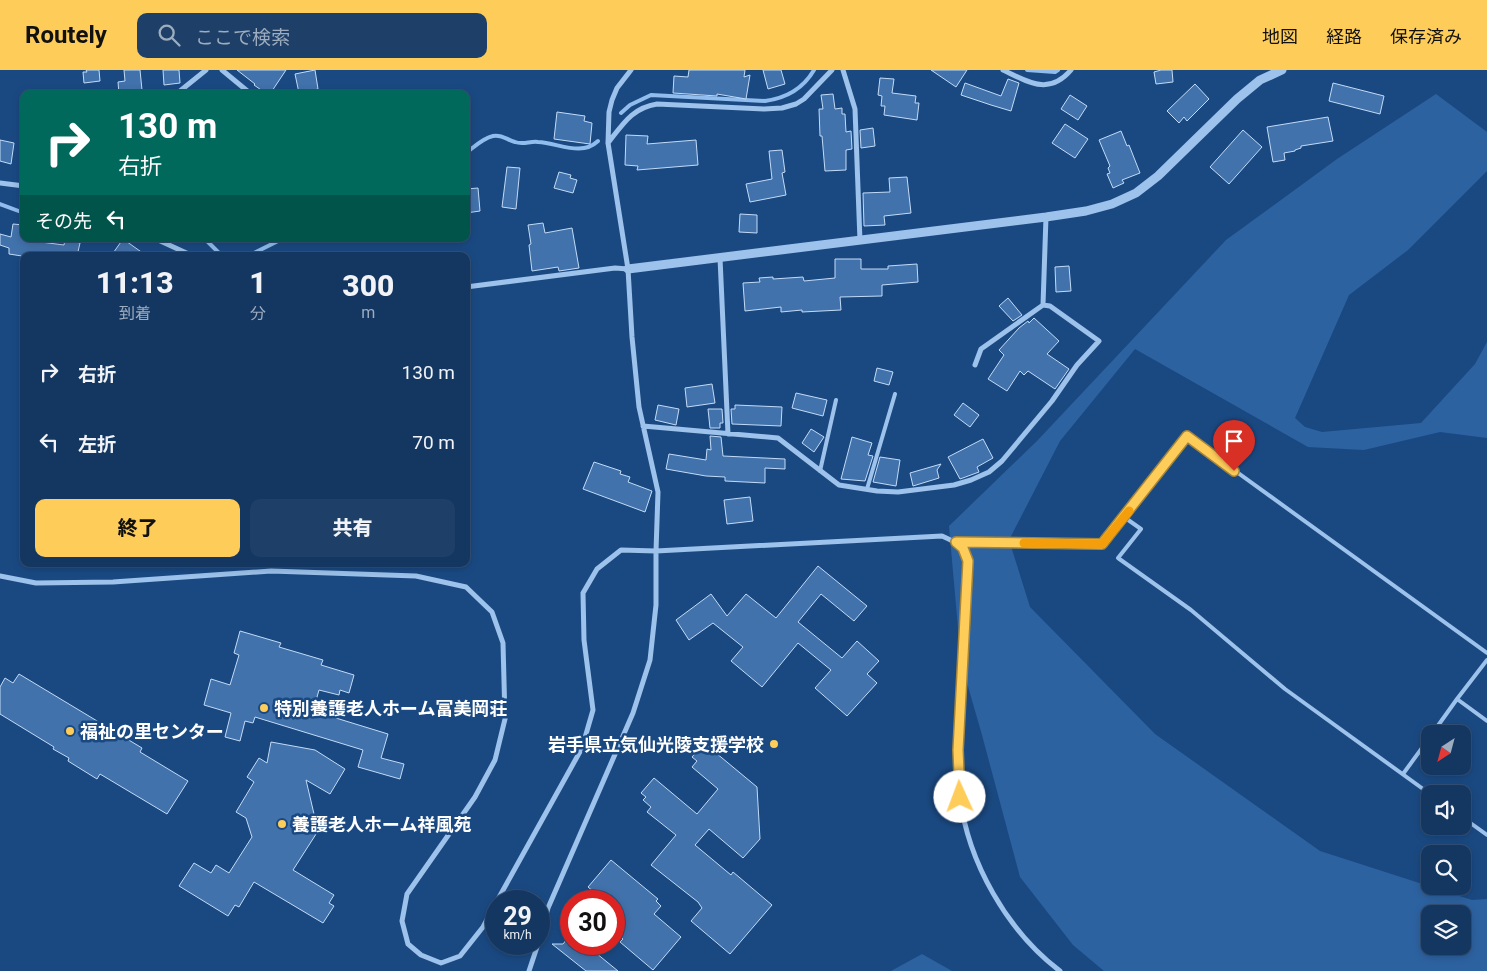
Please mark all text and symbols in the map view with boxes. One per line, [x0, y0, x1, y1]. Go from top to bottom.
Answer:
search box [137, 13, 487, 58]
text: Routely [25, 21, 107, 49]
icon: search [155, 21, 183, 49]
text: ここで検索 [195, 26, 290, 49]
text: 地図 [1262, 26, 1298, 47]
text: 経路 [1326, 26, 1362, 47]
text: 保存済み [1390, 26, 1462, 47]
text: 130 m [118, 106, 217, 147]
icon: right [35, 110, 100, 175]
text: 右折 [118, 154, 162, 179]
icon: left [102, 205, 130, 233]
text: その先 [35, 210, 92, 233]
text: 11:13 [96, 265, 174, 300]
text: 1 [249, 265, 267, 300]
text: 300 [342, 268, 394, 303]
text: m [361, 303, 375, 322]
text: 到着 [119, 304, 151, 323]
text: 分 [250, 304, 266, 323]
icon: right [35, 358, 63, 386]
text: 130 m [402, 361, 455, 384]
text: 右折 [78, 363, 116, 386]
pin [1213, 420, 1255, 471]
icon: arrive [1220, 427, 1248, 455]
icon: left [35, 428, 63, 456]
text: 70 m [412, 431, 455, 454]
text: 左折 [78, 433, 116, 456]
button: 終了 [35, 499, 240, 557]
button: 共有 [250, 499, 455, 557]
place label: 特別養護老人ホーム富美岡荘 [274, 698, 507, 719]
marker: 特別養護老人ホーム富美岡荘 [258, 702, 270, 714]
place label: 福祉の里センター [80, 721, 224, 742]
marker: 福祉の里センター [64, 725, 76, 737]
north arrow [1421, 725, 1471, 775]
map controls [1421, 725, 1471, 955]
place label: 岩手県立気仙光陵支援学校 [548, 734, 764, 755]
marker: 岩手県立気仙光陵支援学校 [768, 738, 780, 750]
position arrow [933, 770, 985, 822]
button: sound [1421, 785, 1471, 835]
place label: 養護老人ホーム祥風苑 [292, 814, 471, 835]
marker: 養護老人ホーム祥風苑 [276, 818, 288, 830]
button: search [1421, 845, 1471, 895]
speed limit sign: 30 [560, 890, 625, 955]
text: 29 [503, 902, 532, 931]
button: layers [1421, 905, 1471, 955]
text: km/h [503, 928, 532, 942]

